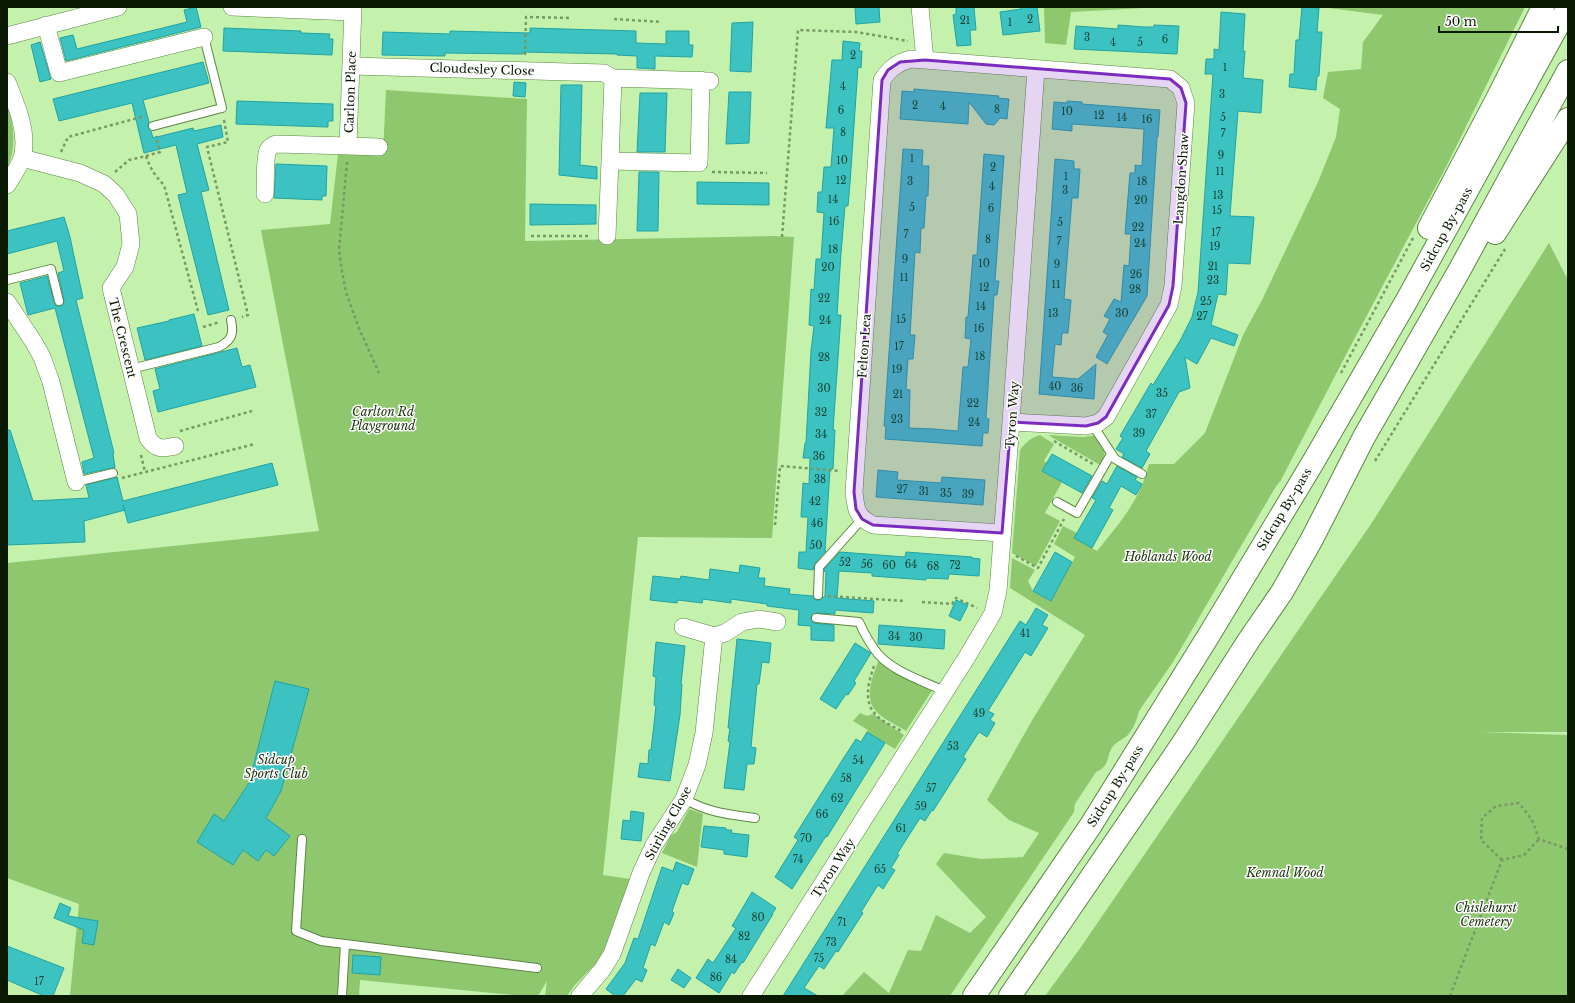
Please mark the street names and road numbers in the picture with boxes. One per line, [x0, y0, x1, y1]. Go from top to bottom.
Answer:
street label: Carlton Place [341, 51, 359, 133]
street label: Cloudesley Close [429, 60, 535, 78]
street label: Langdon Shaw [1170, 132, 1192, 225]
street label: Sidcup By-pass [1417, 184, 1475, 274]
street label: The Crescent [106, 296, 140, 380]
street label: Felton Lea [854, 313, 874, 379]
street label: Tyron Way [1002, 380, 1022, 450]
street label: Sidcup By-pass [1253, 465, 1315, 553]
street label: Sidcup By-pass [1084, 742, 1146, 830]
street label: Stirling Close [641, 783, 695, 863]
street label: Tyron Way [808, 835, 858, 901]

